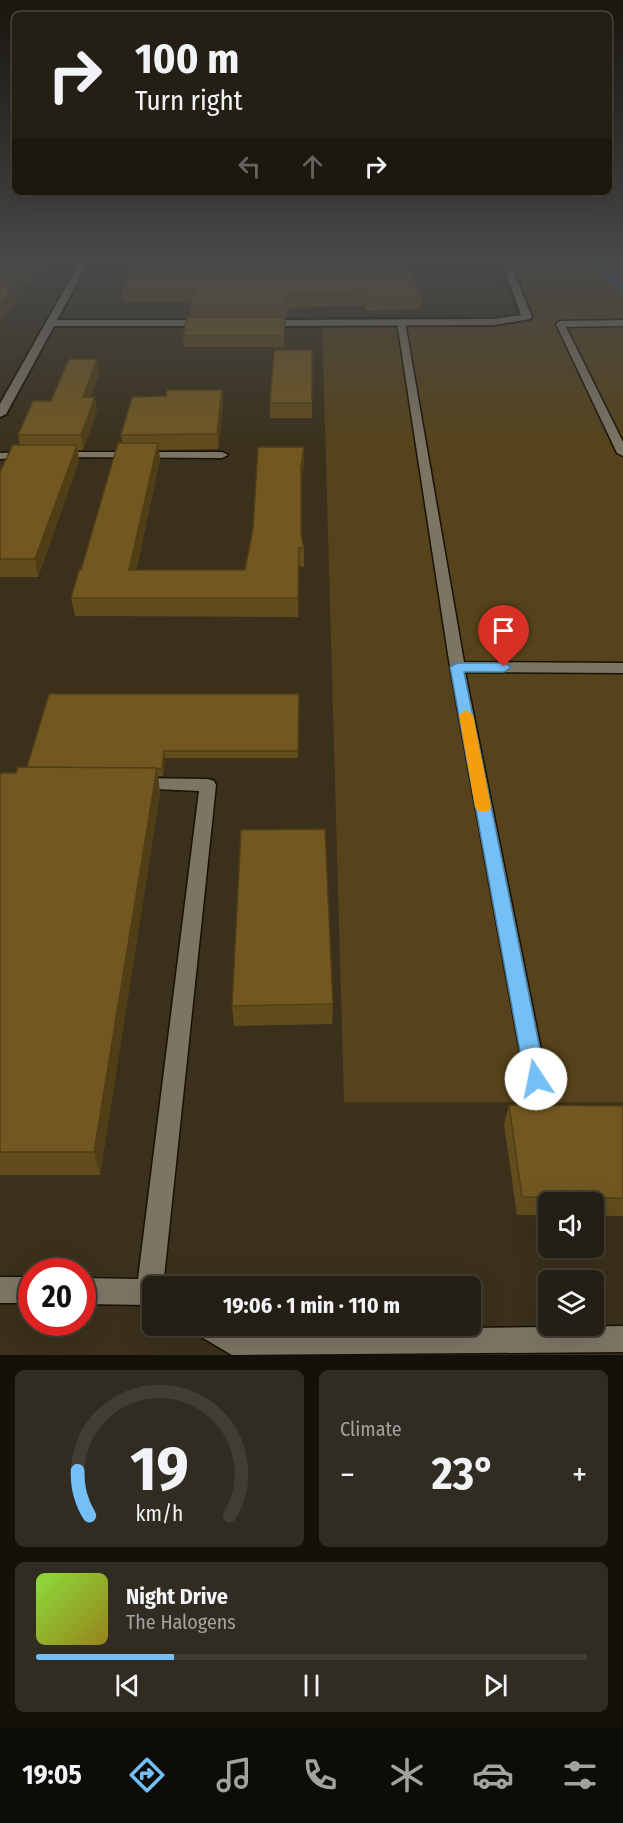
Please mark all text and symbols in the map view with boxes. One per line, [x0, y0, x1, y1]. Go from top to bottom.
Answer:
text: 100 m [135, 34, 239, 84]
icon: right [36, 36, 114, 114]
text: Turn right [135, 85, 243, 117]
icon: left [233, 150, 266, 183]
icon: ahead [296, 150, 329, 183]
icon: right [359, 150, 392, 183]
pin [478, 605, 529, 667]
icon: arrive [487, 614, 520, 647]
position arrow [504, 1047, 568, 1111]
map controls [538, 1192, 604, 1336]
button: sound [538, 1192, 604, 1258]
speed limit sign: 20 [18, 1258, 96, 1336]
button: layers [538, 1270, 604, 1336]
text: 19:06 · 1 min · 110 m [223, 1292, 400, 1319]
text: Climate [340, 1417, 402, 1441]
text: 19 [130, 1432, 189, 1507]
text: 23° [432, 1447, 495, 1501]
text: − [340, 1455, 355, 1495]
text: + [572, 1455, 587, 1495]
text: km/h [136, 1501, 183, 1527]
text: Night Drive [126, 1583, 228, 1610]
text: The Halogens [126, 1610, 236, 1634]
icon: previous [111, 1669, 144, 1702]
icon: pause [295, 1669, 328, 1702]
icon: next [479, 1669, 512, 1702]
icon: directions [126, 1754, 168, 1796]
icon: music [213, 1754, 255, 1796]
icon: phone [299, 1754, 341, 1796]
icon: climate [386, 1754, 428, 1796]
icon: car [472, 1754, 514, 1796]
icon: filters [559, 1754, 601, 1796]
text: 19:05 [22, 1759, 82, 1791]

